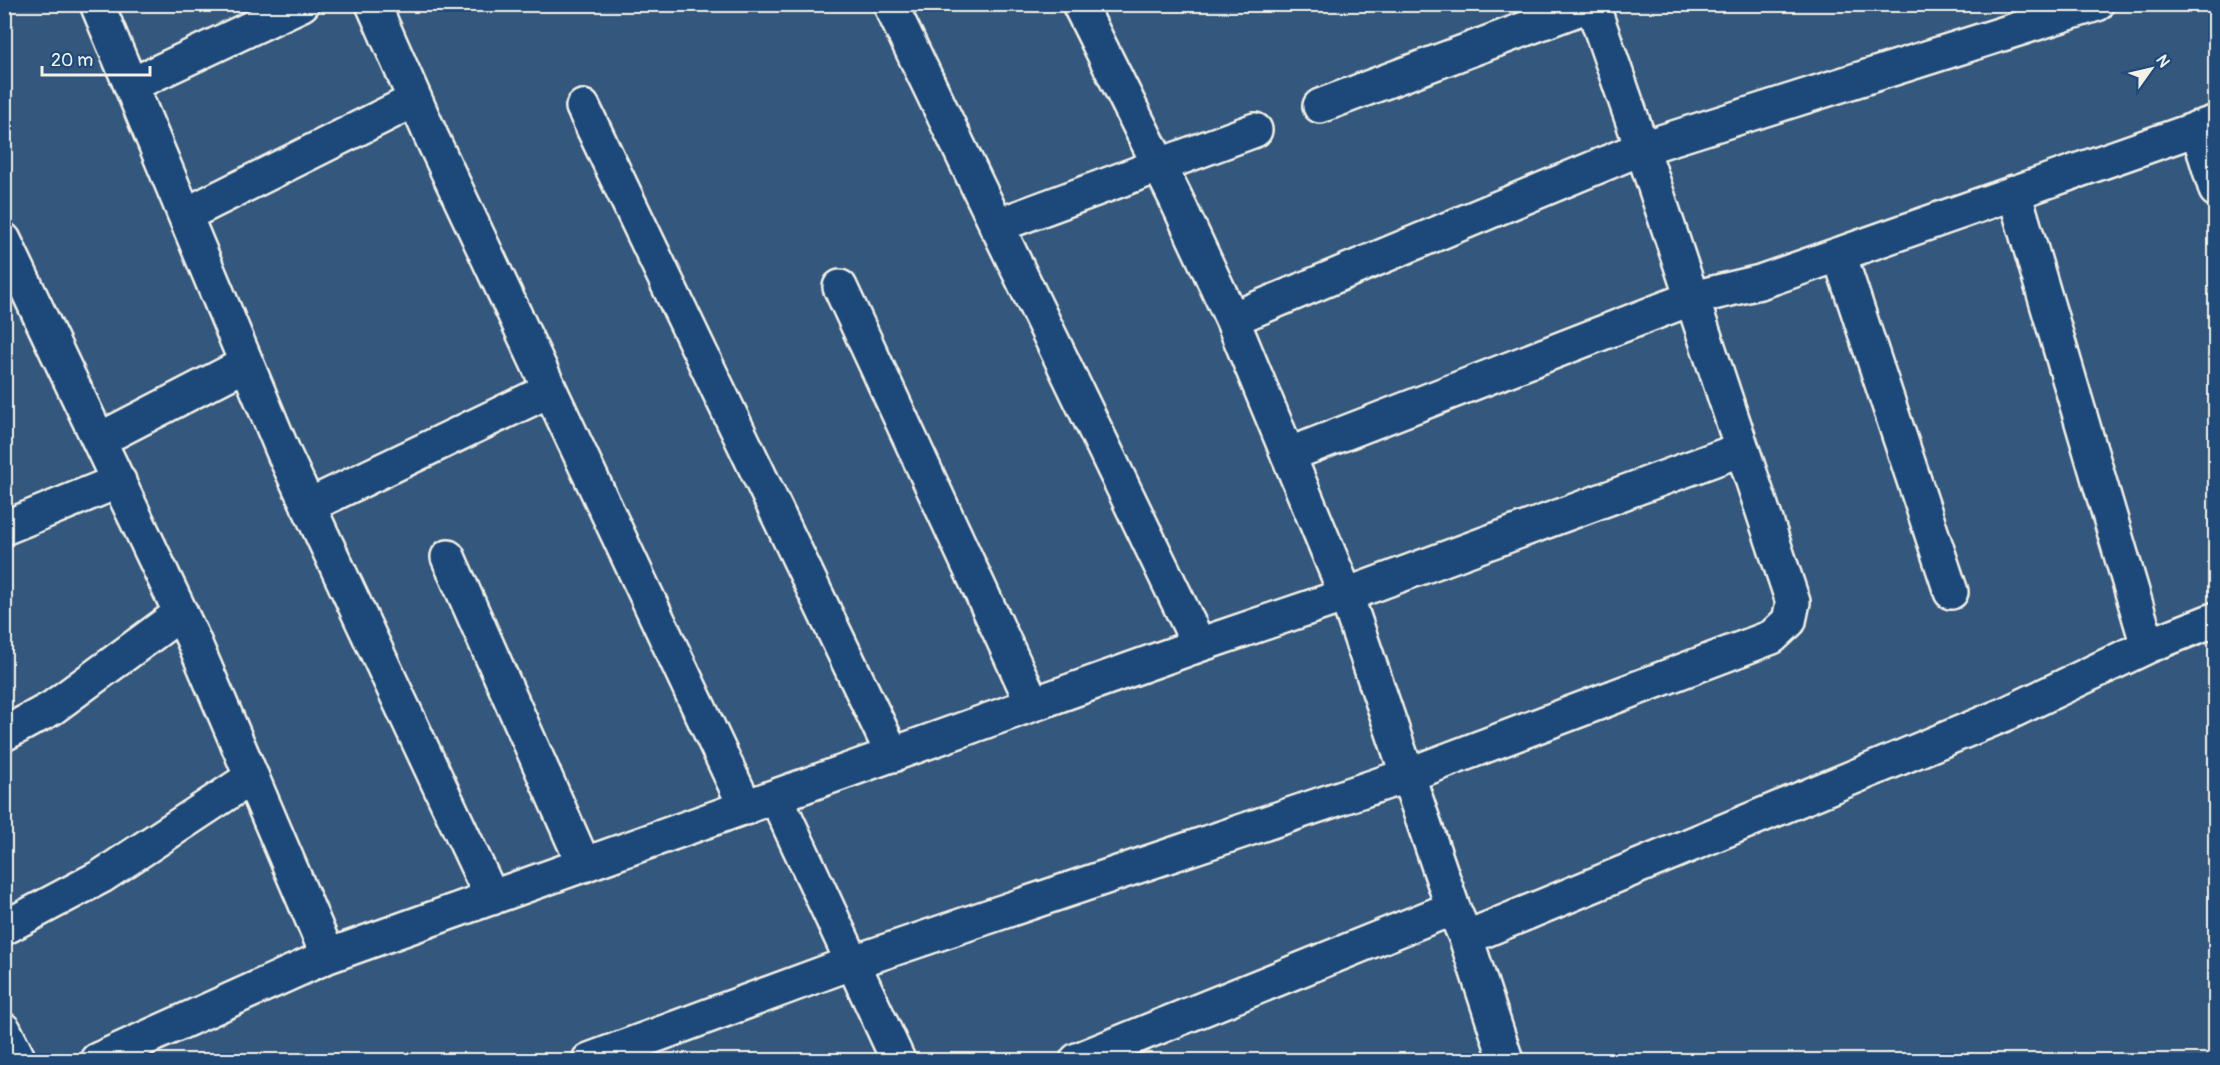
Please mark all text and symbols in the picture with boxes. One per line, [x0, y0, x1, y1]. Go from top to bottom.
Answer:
scale bar [42, 39, 150, 77]
north arrow [2121, 39, 2181, 99]
text: 20 m [51, 49, 93, 72]
text: N [2151, 51, 2174, 71]

